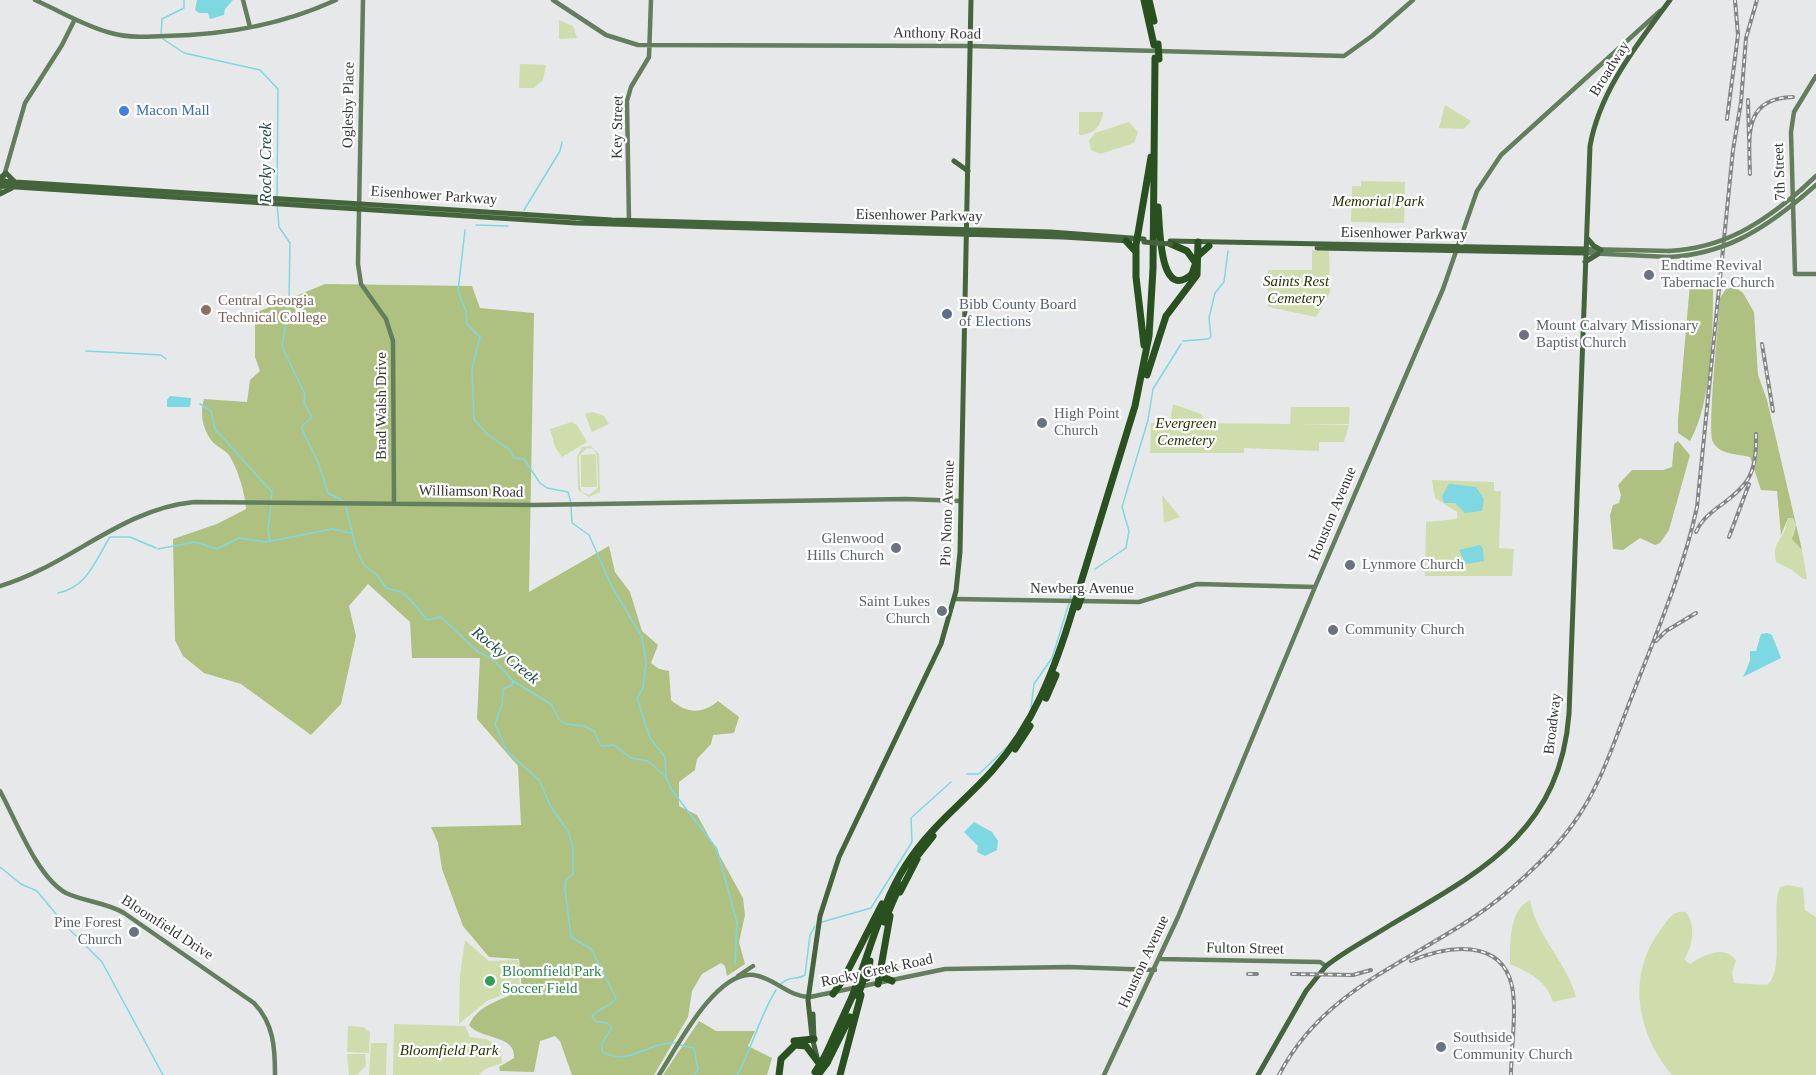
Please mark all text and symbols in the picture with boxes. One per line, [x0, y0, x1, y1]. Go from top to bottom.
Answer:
street label: Anthony Road [893, 24, 981, 44]
street label: Broadway [1586, 38, 1634, 100]
street label: Oglesby Place [339, 62, 359, 148]
street label: Key Street [608, 95, 628, 159]
place label: Macon Mall [136, 102, 210, 120]
marker: Macon Mall [117, 104, 131, 118]
water label: Rocky Creek [257, 123, 277, 203]
street label: 7th Street [1770, 143, 1790, 201]
street label: Eisenhower Parkway [370, 183, 498, 209]
park label: Memorial Park [1332, 193, 1424, 211]
street label: Eisenhower Parkway [855, 206, 983, 226]
street label: Eisenhower Parkway [1340, 224, 1468, 244]
place label: Endtime Revival Tabernacle Church [1661, 257, 1774, 292]
marker: Endtime Revival Tabernacle Church [1642, 268, 1656, 282]
park label: Saints Rest Cemetery [1263, 273, 1329, 308]
place label: Central Georgia Technical College [218, 292, 326, 327]
place label: Bibb County Board of Elections [959, 296, 1077, 331]
marker: Central Georgia Technical College [199, 303, 213, 317]
marker: Bibb County Board of Elections [940, 307, 954, 321]
place label: Mount Calvary Missionary Baptist Church [1536, 317, 1698, 352]
marker: Mount Calvary Missionary Baptist Church [1517, 328, 1531, 342]
street label: Brad Walsh Drive [373, 352, 391, 460]
place label: High Point Church [1054, 405, 1119, 440]
park label: Evergreen Cemetery [1155, 415, 1217, 450]
marker: High Point Church [1035, 416, 1049, 430]
street label: Pio Nono Avenue [937, 460, 959, 566]
street label: Houston Avenue [1305, 464, 1361, 564]
street label: Williamson Road [418, 482, 524, 502]
place label: Glenwood Hills Church [807, 530, 884, 565]
marker: Glenwood Hills Church [889, 541, 903, 555]
place label: Lynmore Church [1362, 556, 1464, 574]
marker: Lynmore Church [1343, 558, 1357, 572]
street label: Newberg Avenue [1030, 580, 1134, 598]
place label: Saint Lukes Church [859, 593, 930, 628]
marker: Saint Lukes Church [935, 604, 949, 618]
place label: Community Church [1345, 621, 1465, 639]
water label: Rocky Creek [468, 623, 542, 689]
marker: Community Church [1326, 623, 1340, 637]
street label: Broadway [1540, 692, 1566, 756]
street label: Bloomfield Drive [118, 892, 216, 964]
street label: Houston Avenue [1115, 913, 1173, 1011]
place label: Pine Forest Church [54, 914, 122, 949]
marker: Pine Forest Church [127, 925, 141, 939]
street label: Fulton Street [1206, 939, 1284, 959]
street label: Rocky Creek Road [819, 950, 935, 992]
place label: Bloomfield Park Soccer Field [502, 963, 602, 998]
marker: Bloomfield Park Soccer Field [483, 974, 497, 988]
place label: Southside Community Church [1453, 1029, 1573, 1064]
marker: Southside Community Church [1434, 1040, 1448, 1054]
park label: Bloomfield Park [400, 1042, 498, 1060]

